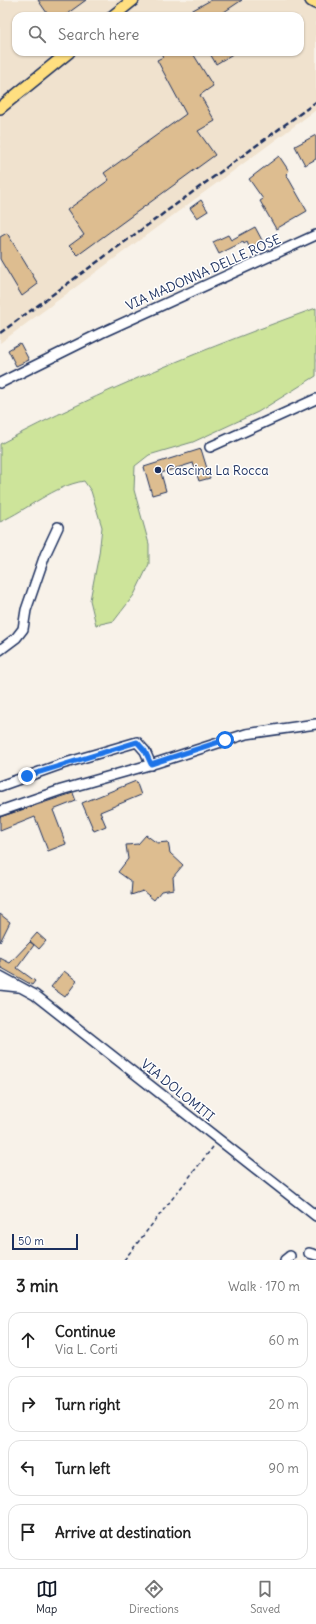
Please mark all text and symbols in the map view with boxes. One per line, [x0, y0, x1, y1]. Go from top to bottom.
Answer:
search box [12, 12, 304, 56]
icon: search [26, 23, 48, 45]
text: Search here [58, 25, 139, 44]
street label: VIA MADONNA DELLE ROSE [123, 230, 284, 314]
place label: Cascina La Rocca [166, 462, 269, 479]
marker: Cascina La Rocca [153, 465, 163, 475]
route start [216, 731, 234, 749]
route end [18, 767, 36, 785]
street label: VIA DOLOMITI [137, 1056, 218, 1125]
scale bar [12, 1232, 78, 1251]
text: 50 m [18, 1234, 44, 1248]
text: 3 min [16, 1275, 58, 1297]
text: Walk · 170 m [228, 1278, 300, 1295]
text: Continue [55, 1322, 116, 1341]
icon: ahead [17, 1329, 39, 1351]
text: 60 m [268, 1332, 299, 1349]
text: Via L. Corti [55, 1341, 118, 1358]
icon: right [17, 1393, 39, 1415]
text: Turn right [55, 1395, 120, 1414]
text: 20 m [269, 1396, 299, 1413]
icon: left [17, 1457, 39, 1479]
text: Turn left [55, 1459, 110, 1478]
text: 90 m [268, 1460, 299, 1477]
icon: arrive [17, 1521, 39, 1543]
text: Arrive at destination [55, 1523, 191, 1542]
tab: Map [36, 1578, 58, 1616]
tab: Directions [129, 1578, 179, 1616]
tab: Saved [250, 1578, 280, 1616]

